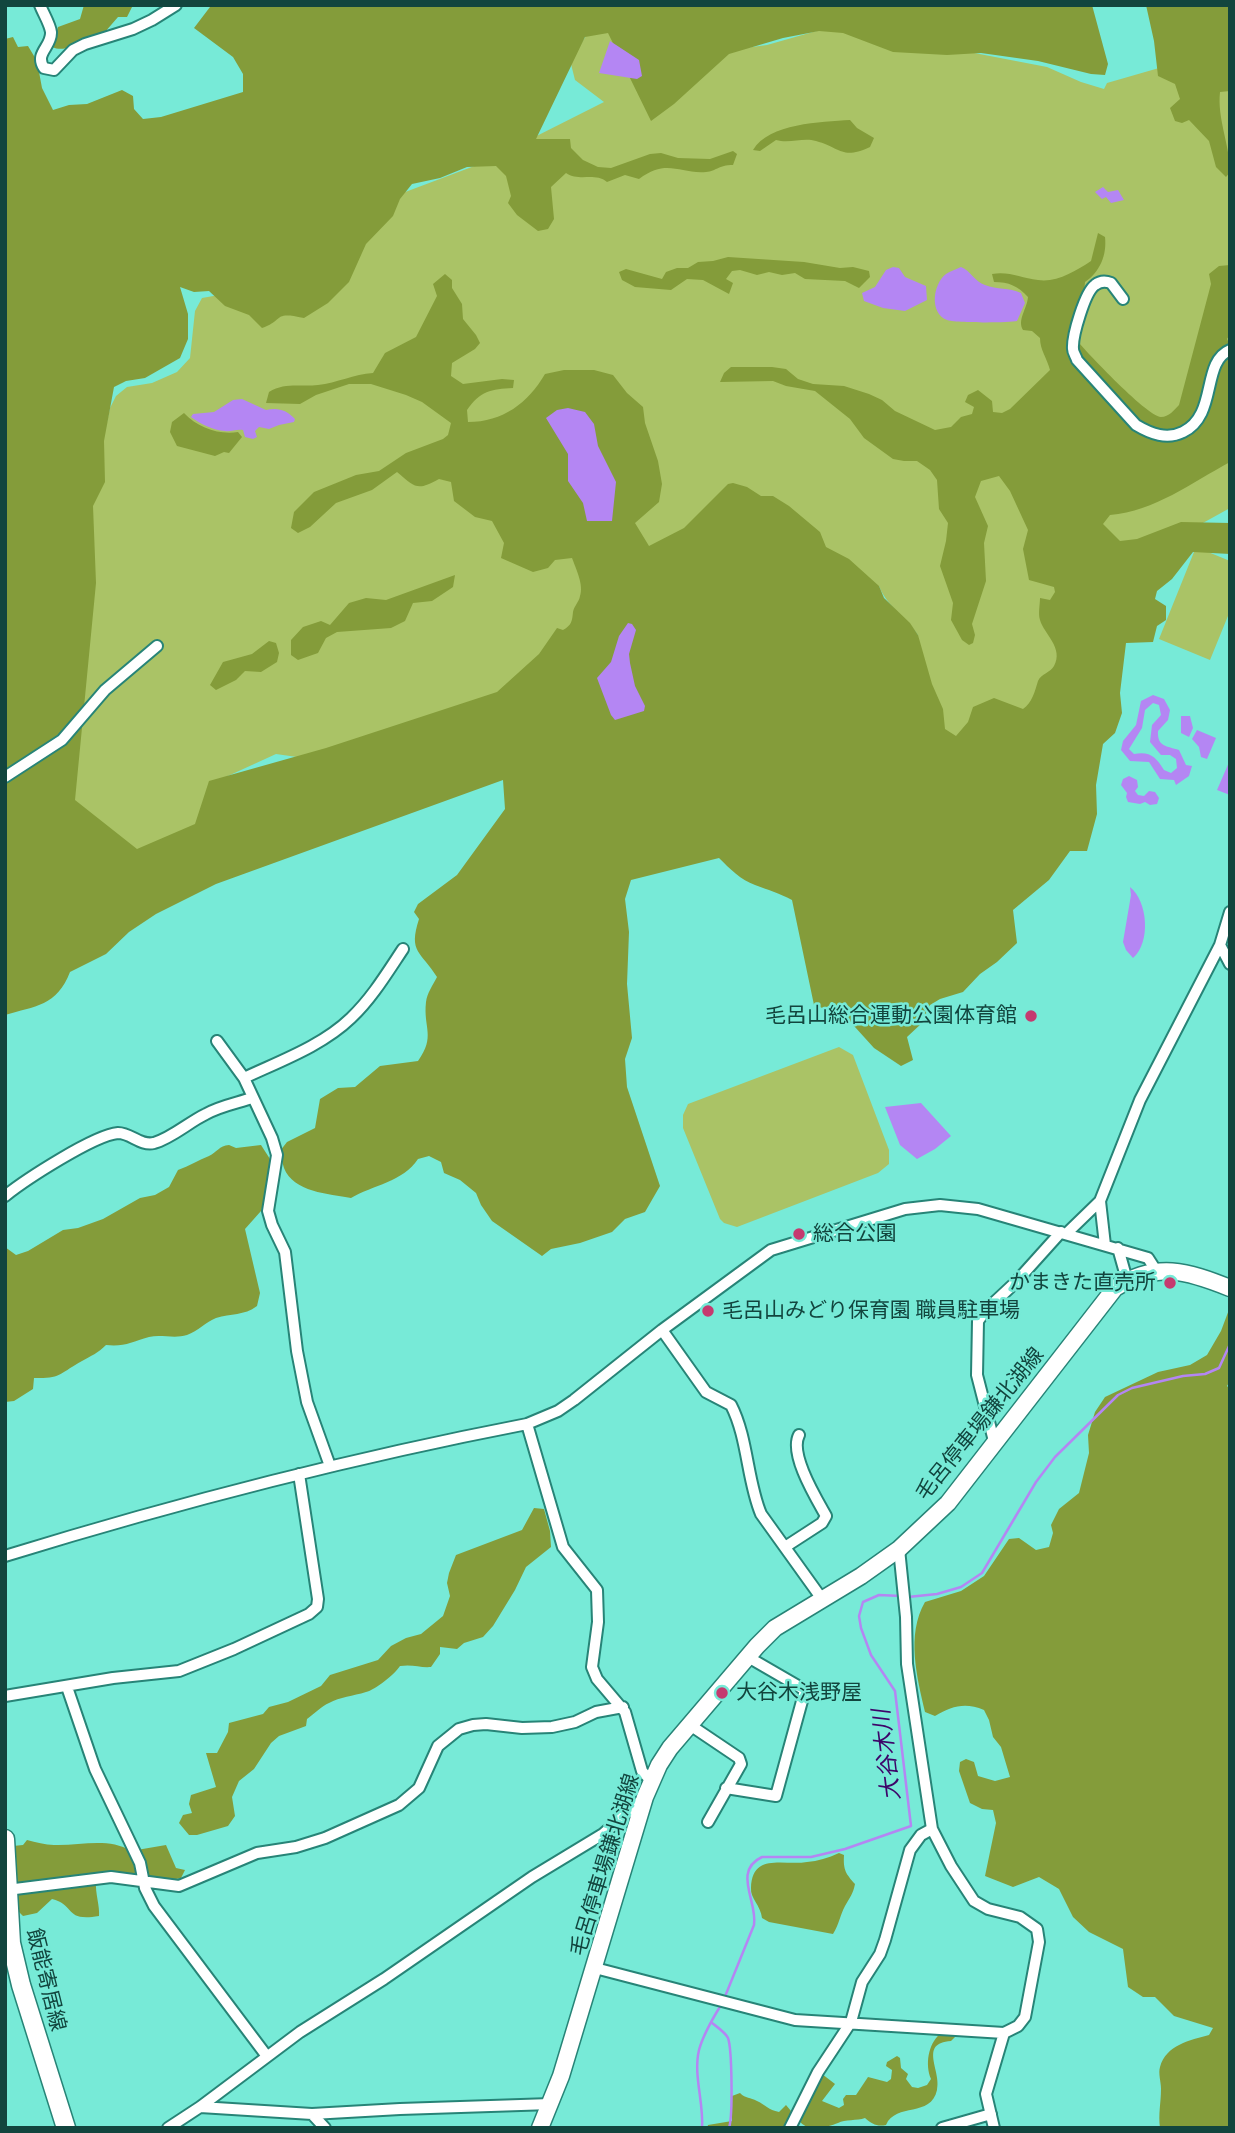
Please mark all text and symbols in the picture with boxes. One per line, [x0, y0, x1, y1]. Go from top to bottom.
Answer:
place label: 毛呂山総合運動公園体育館 [765, 1003, 1017, 1029]
marker: 毛呂山総合運動公園体育館 [1023, 1008, 1039, 1024]
place label: 総合公園 [813, 1221, 897, 1247]
marker: 総合公園 [791, 1226, 807, 1242]
place label: かまきた直売所 [1009, 1270, 1156, 1296]
marker: かまきた直売所 [1162, 1275, 1178, 1291]
place label: 毛呂山みどり保育園 職員駐車場 [722, 1298, 1020, 1324]
marker: 毛呂山みどり保育園 職員駐車場 [700, 1303, 716, 1319]
street label: 毛呂停車場鎌北湖線 [911, 1343, 1049, 1505]
place label: 大谷木浅野屋 [736, 1680, 862, 1706]
marker: 大谷木浅野屋 [714, 1685, 730, 1701]
water label: 大谷木川 [868, 1708, 906, 1802]
street label: 毛呂停車場鎌北湖線 [565, 1771, 645, 1959]
street label: 飯能寄居線 [21, 1926, 71, 2034]

